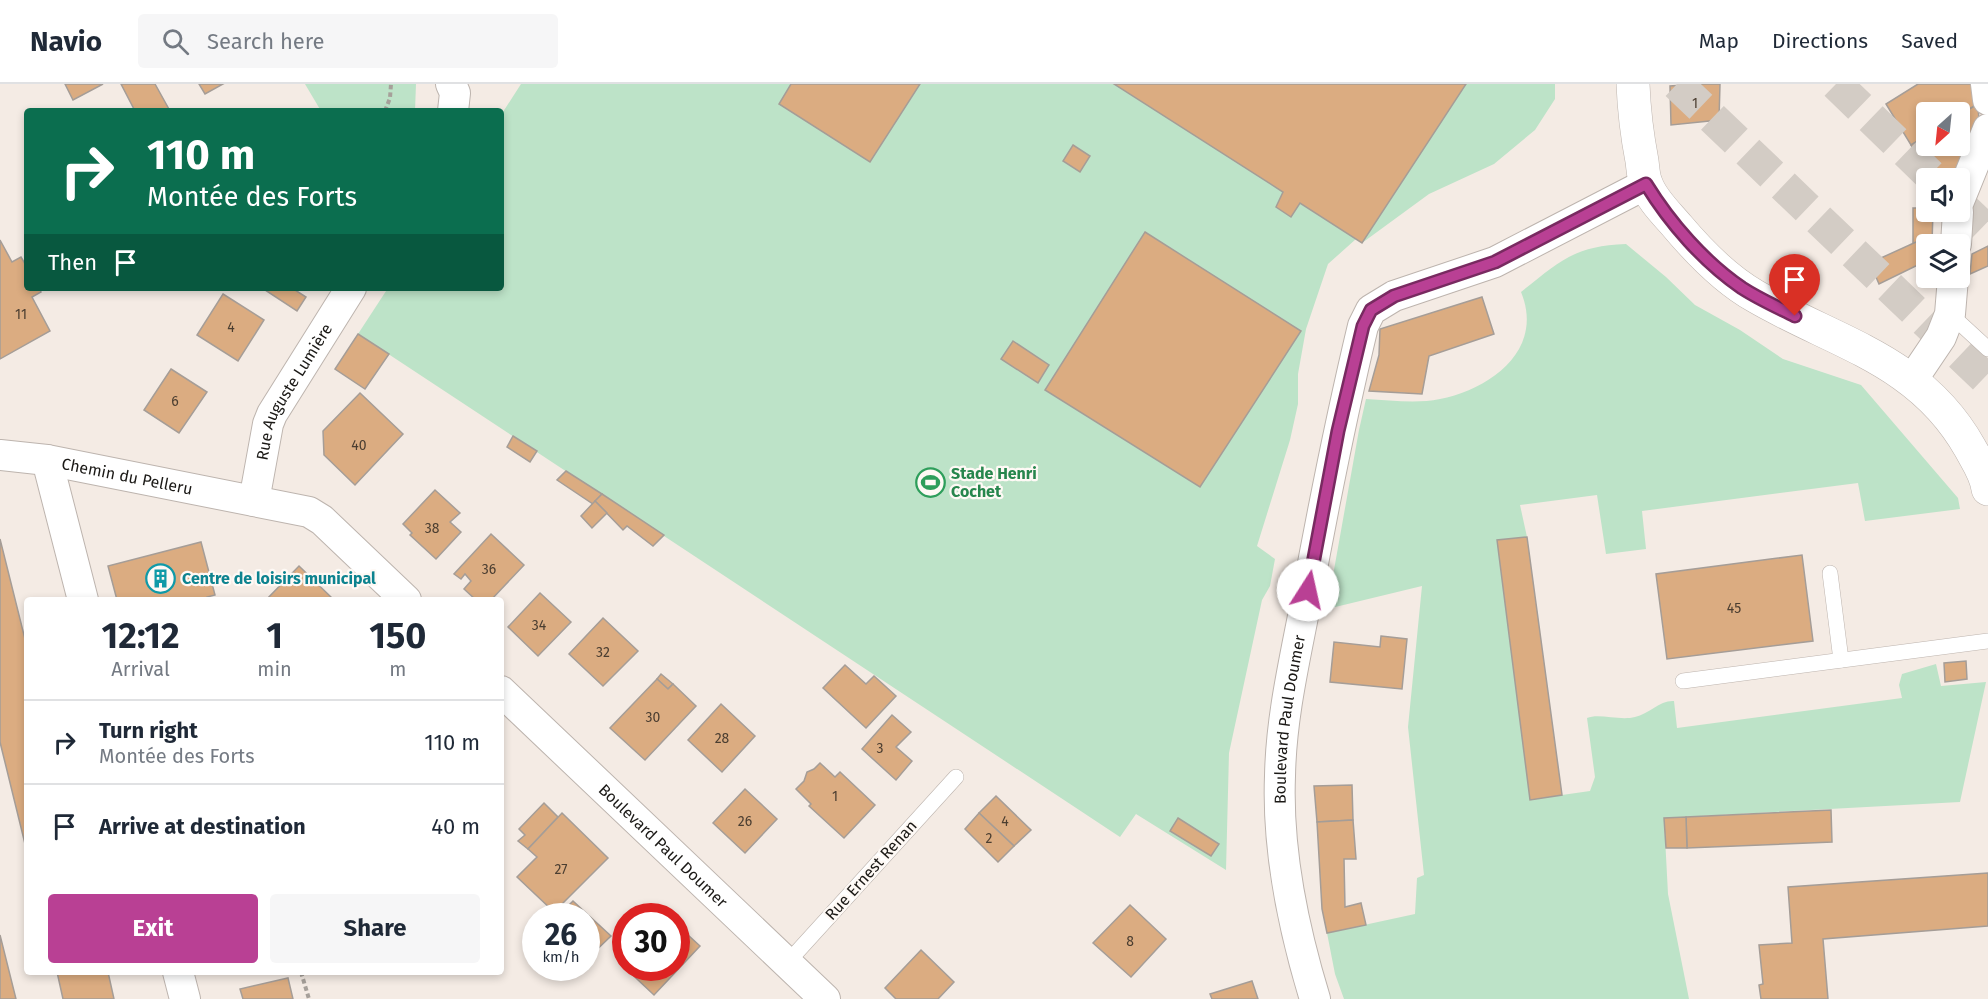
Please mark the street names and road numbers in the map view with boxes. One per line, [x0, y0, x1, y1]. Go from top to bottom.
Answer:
street label: Rue Auguste Lumière [252, 320, 336, 462]
street label: Chemin du Pelleru [60, 454, 194, 498]
street label: Boulevard Paul Doumer [1270, 632, 1309, 804]
street label: Boulevard Paul Doumer [595, 780, 732, 912]
street label: Rue Ernest Renan [821, 816, 921, 924]

